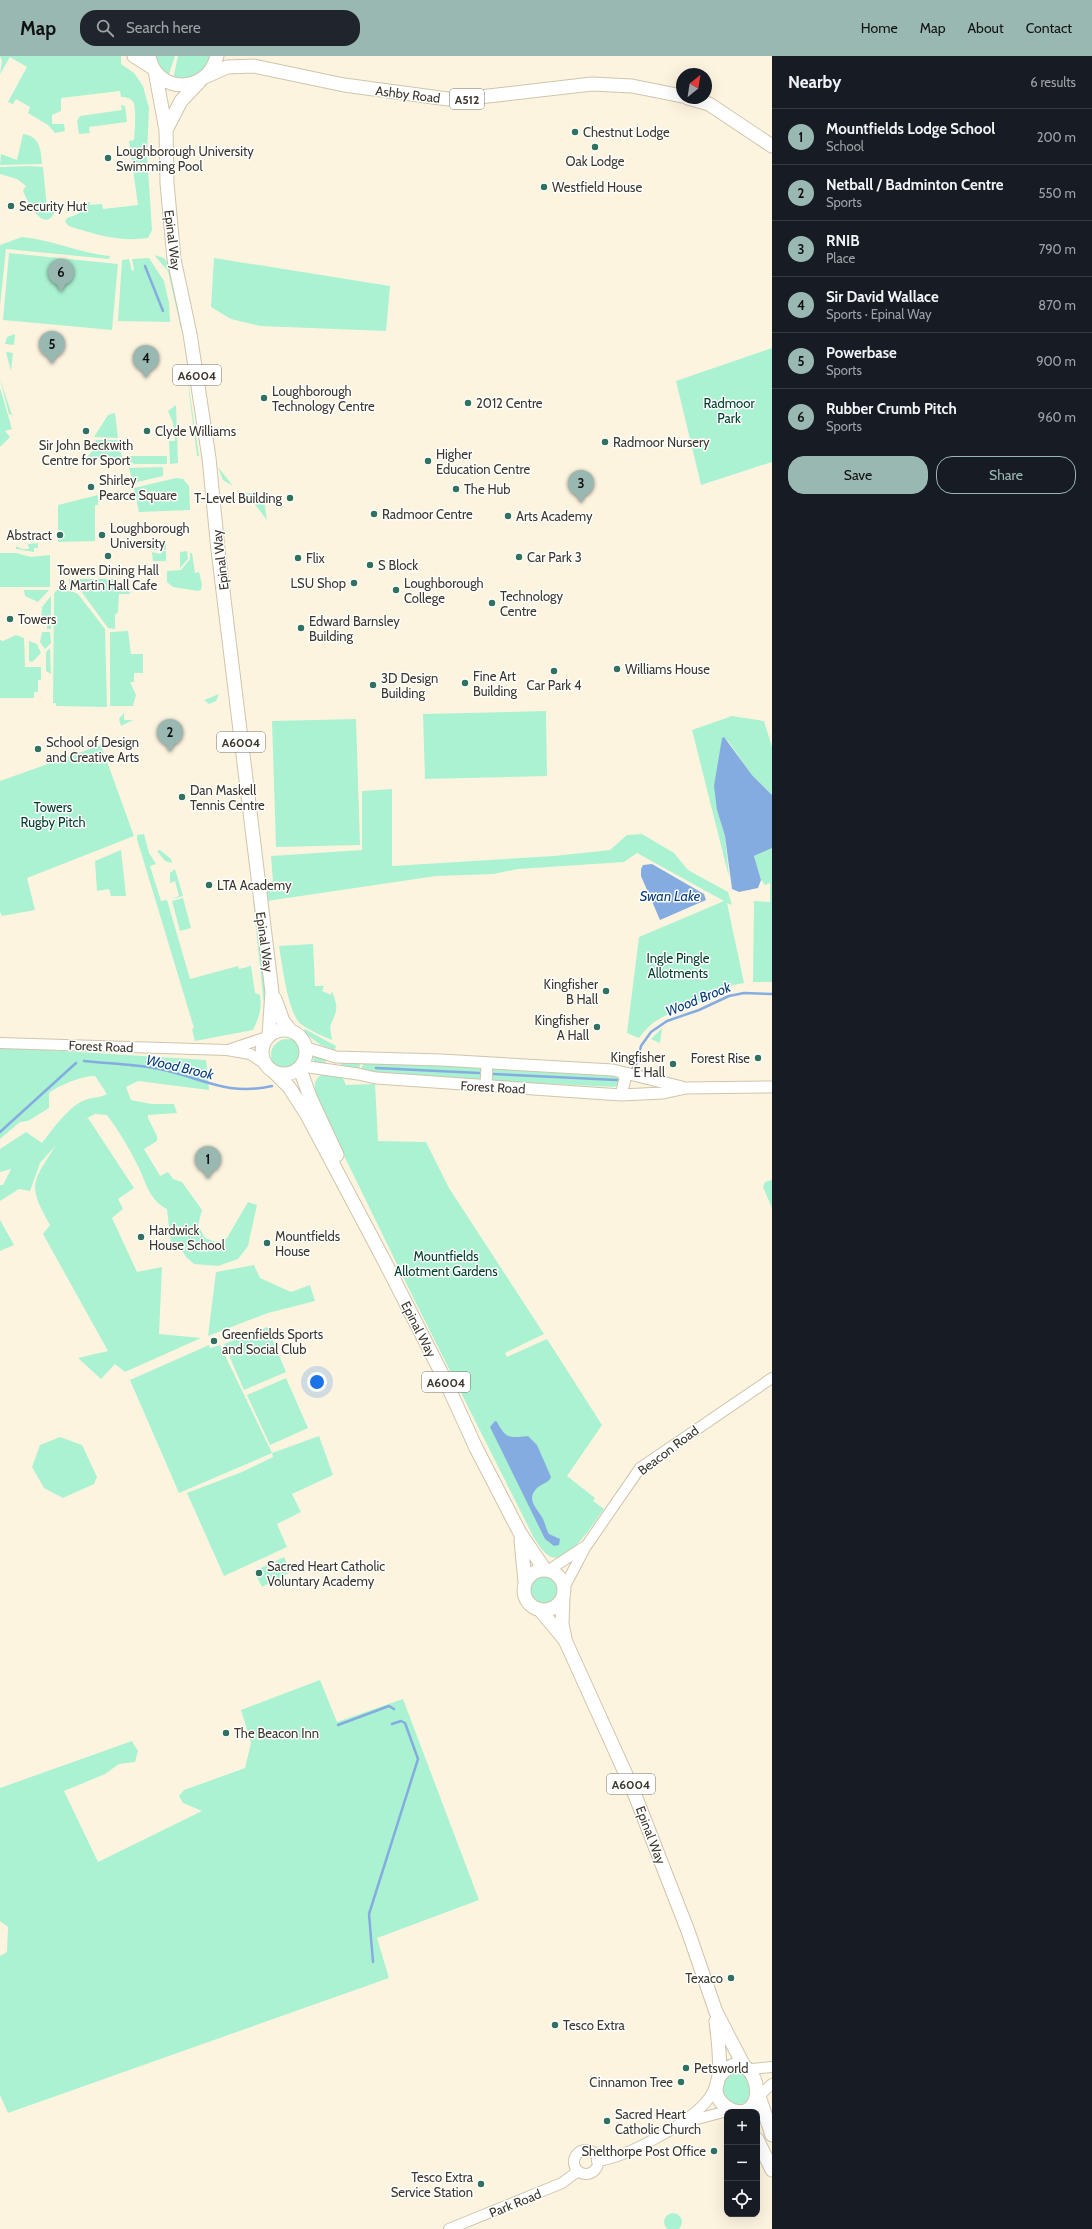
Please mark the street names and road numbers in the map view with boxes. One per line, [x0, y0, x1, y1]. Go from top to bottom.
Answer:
street label: Ashby Road [375, 82, 441, 106]
road number: A512 [450, 89, 484, 109]
street label: Epinal Way [161, 209, 185, 272]
road number: A6004 [173, 365, 221, 385]
street label: Epinal Way [208, 528, 232, 591]
road number: A6004 [217, 732, 265, 752]
street label: Epinal Way [253, 911, 277, 974]
street label: Forest Road [68, 1037, 134, 1055]
street label: Forest Road [460, 1077, 526, 1097]
street label: Epinal Way [398, 1298, 440, 1360]
road number: A6004 [422, 1372, 470, 1392]
street label: Beacon Road [634, 1422, 702, 1478]
road number: A6004 [607, 1774, 655, 1794]
street label: Epinal Way [633, 1804, 670, 1867]
street label: Park Road [487, 2185, 543, 2221]

